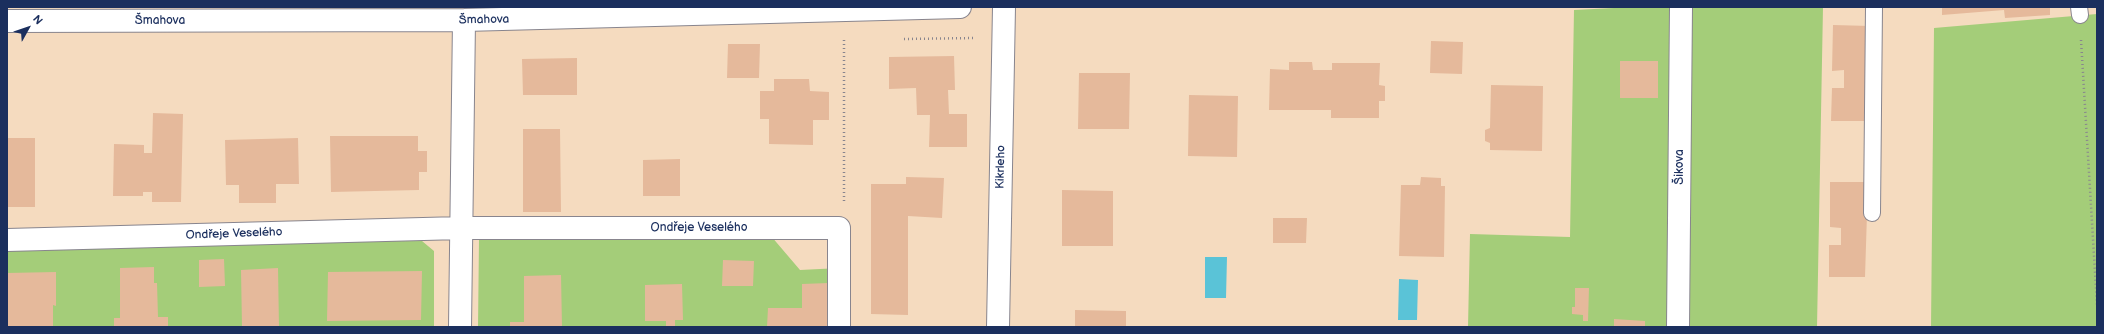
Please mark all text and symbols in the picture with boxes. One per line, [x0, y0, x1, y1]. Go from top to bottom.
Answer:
north arrow [8, 8, 48, 48]
street label: Šmahova [459, 12, 509, 28]
text: N [30, 13, 45, 27]
street label: Šmahova [135, 14, 185, 28]
street label: Kikrleho [993, 145, 1009, 189]
street label: Šikova [1673, 149, 1687, 185]
street label: Ondřeje Veselého [651, 221, 747, 235]
street label: Ondřeje Veselého [185, 225, 283, 243]

